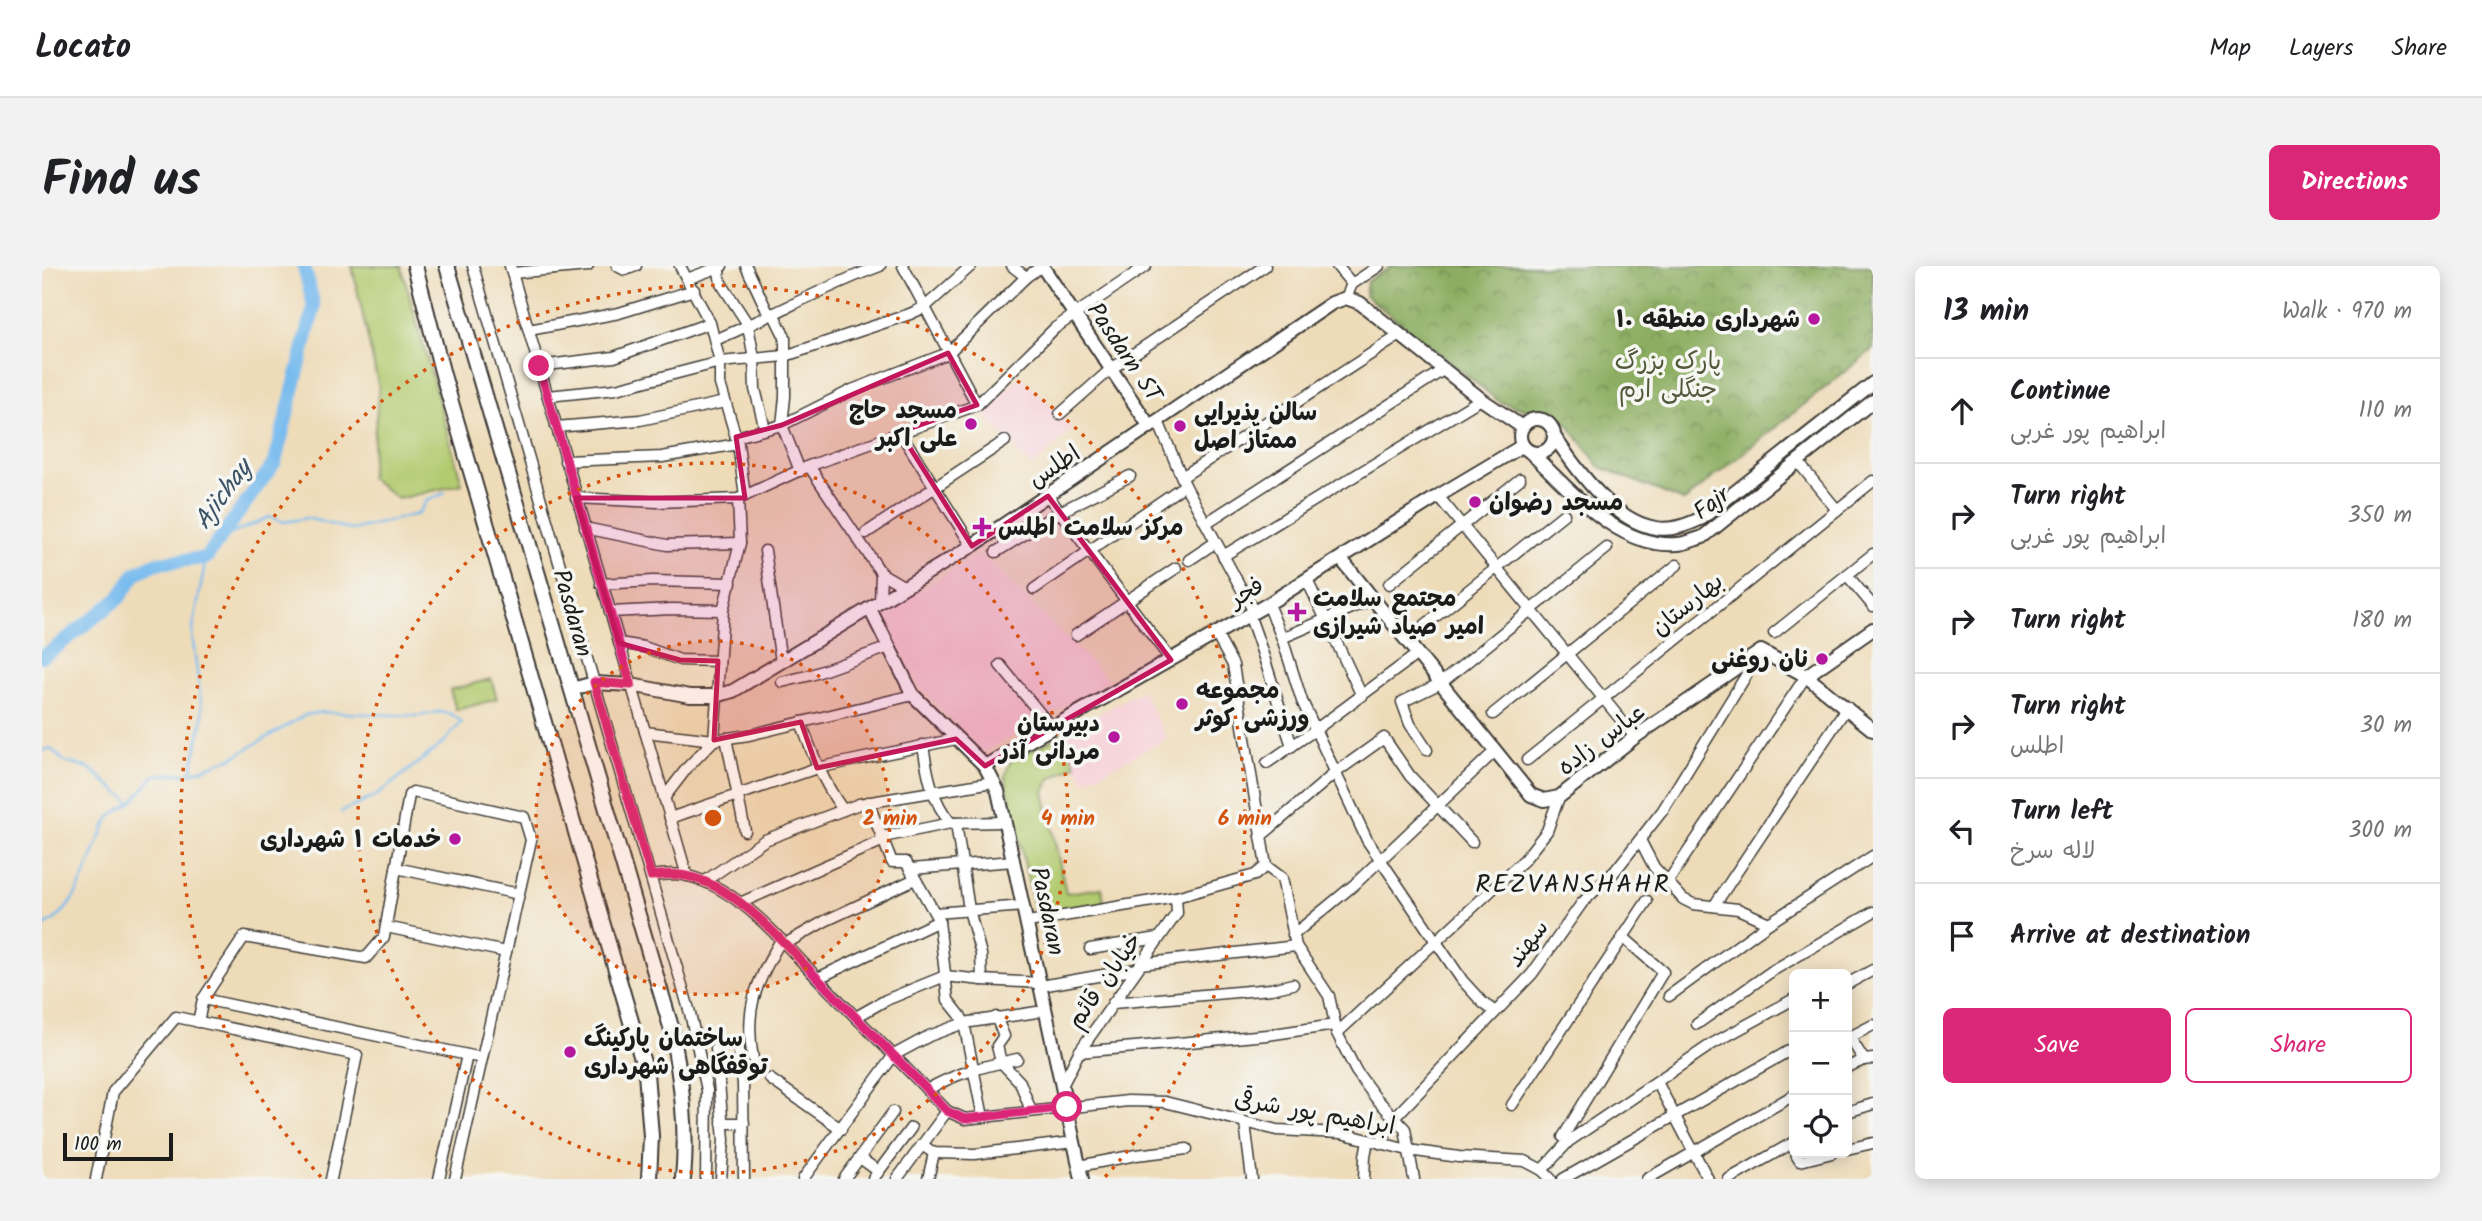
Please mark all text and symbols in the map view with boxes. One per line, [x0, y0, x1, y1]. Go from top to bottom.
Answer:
text: Locato [35, 22, 131, 75]
text: Map [2209, 29, 2251, 68]
text: Layers [2289, 29, 2353, 68]
text: Share [2391, 29, 2447, 68]
text: Find us [42, 143, 200, 221]
button: Directions [2269, 145, 2440, 220]
text: 13 min [1943, 288, 2029, 336]
text: Walk · 970 m [2282, 294, 2412, 330]
street label: Pasdarn ST [1076, 295, 1173, 413]
place label: شهرداری منطقه ۱۰ [1616, 301, 1800, 340]
marker: شهرداری منطقه ۱۰ [1806, 311, 1822, 327]
park label: پارک بزرگ جنگلی ارم [1615, 343, 1721, 410]
route end [523, 350, 554, 381]
text: Continue [2010, 371, 2111, 413]
place label: مسجد حاج علی اکبر [849, 392, 957, 459]
icon: ahead [1943, 392, 1981, 430]
text: 110 m [2359, 393, 2412, 429]
place label: سالن پذیرایی ممتاز اصل [1194, 394, 1317, 461]
text: ابراهیم پور غربی [2010, 414, 2166, 450]
marker: مسجد حاج علی اکبر [963, 416, 979, 432]
marker: سالن پذیرایی ممتاز اصل [1172, 418, 1188, 434]
street label: اطلس [1021, 435, 1089, 499]
water label: Ajichay [184, 448, 266, 539]
street label: Fajr [1685, 476, 1740, 531]
text: Turn right [2010, 476, 2126, 518]
place label: مسجد رضوان [1489, 484, 1623, 523]
marker: مسجد رضوان [1467, 494, 1483, 510]
icon: right [1943, 497, 1981, 535]
text: 350 m [2347, 498, 2412, 534]
place label: مرکز سلامت اطلس [998, 509, 1183, 548]
marker: مرکز سلامت اطلس [972, 517, 992, 537]
text: ابراهیم پور غربی [2010, 519, 2166, 555]
street label: بهارستان [1643, 564, 1733, 647]
street label: Pasdaran [540, 565, 603, 662]
street label: فجر [1220, 567, 1272, 620]
place label: مجتمع سلامت امیر صیاد شیرازی [1313, 580, 1484, 647]
text: Turn right [2010, 600, 2126, 642]
marker: مجتمع سلامت امیر صیاد شیرازی [1287, 602, 1307, 622]
icon: right [1943, 602, 1981, 640]
text: 180 m [2352, 603, 2412, 639]
place label: نان روغنی [1711, 641, 1808, 680]
marker: نان روغنی [1814, 651, 1830, 667]
place label: مجموعه ورزشی کوثر [1194, 672, 1310, 739]
text: Turn right [2010, 686, 2126, 728]
street label: عباس زاده [1549, 694, 1654, 787]
marker: مجموعه ورزشی کوثر [1174, 696, 1190, 712]
place label: دبیرستان مردانی آذر [997, 705, 1100, 772]
icon: right [1943, 707, 1981, 745]
text: 30 m [2360, 708, 2412, 744]
marker: دبیرستان مردانی آذر [1106, 729, 1122, 745]
text: اطلس [2010, 729, 2064, 765]
text: Turn left [2010, 791, 2113, 833]
text: 2 min [863, 803, 917, 836]
text: 4 min [1041, 803, 1095, 836]
text: 6 min [1218, 803, 1272, 836]
centre of rings [701, 806, 725, 830]
icon: left [1943, 812, 1981, 850]
text: 300 m [2348, 813, 2412, 849]
place label: خدمات ۱ شهرداری [260, 821, 441, 860]
marker: خدمات ۱ شهرداری [447, 831, 463, 847]
text: لاله سرخ [2010, 834, 2095, 870]
street label: Pasdaran [1018, 863, 1075, 959]
district label: REZVANSHAHR [1475, 864, 1671, 906]
street label: سهند [1497, 911, 1559, 976]
text: Arrive at destination [2010, 915, 2250, 957]
icon: arrive [1943, 917, 1981, 955]
street label: خیابان قائم [1057, 924, 1153, 1037]
map controls [1789, 969, 1852, 1158]
button: + [1789, 969, 1852, 1032]
button: Save [1943, 1008, 2171, 1083]
button: Share [2185, 1008, 2412, 1083]
place label: ساختمان پارکینگ توقفگاهی شهرداری [584, 1020, 769, 1087]
button: − [1789, 1032, 1852, 1095]
marker: ساختمان پارکینگ توقفگاهی شهرداری [562, 1044, 578, 1060]
street label: ابراهیم پور شرقی [1231, 1080, 1398, 1147]
route start [1051, 1091, 1082, 1122]
button: locate [1789, 1095, 1852, 1158]
scale bar [63, 1130, 173, 1162]
text: 100 m [74, 1130, 122, 1160]

